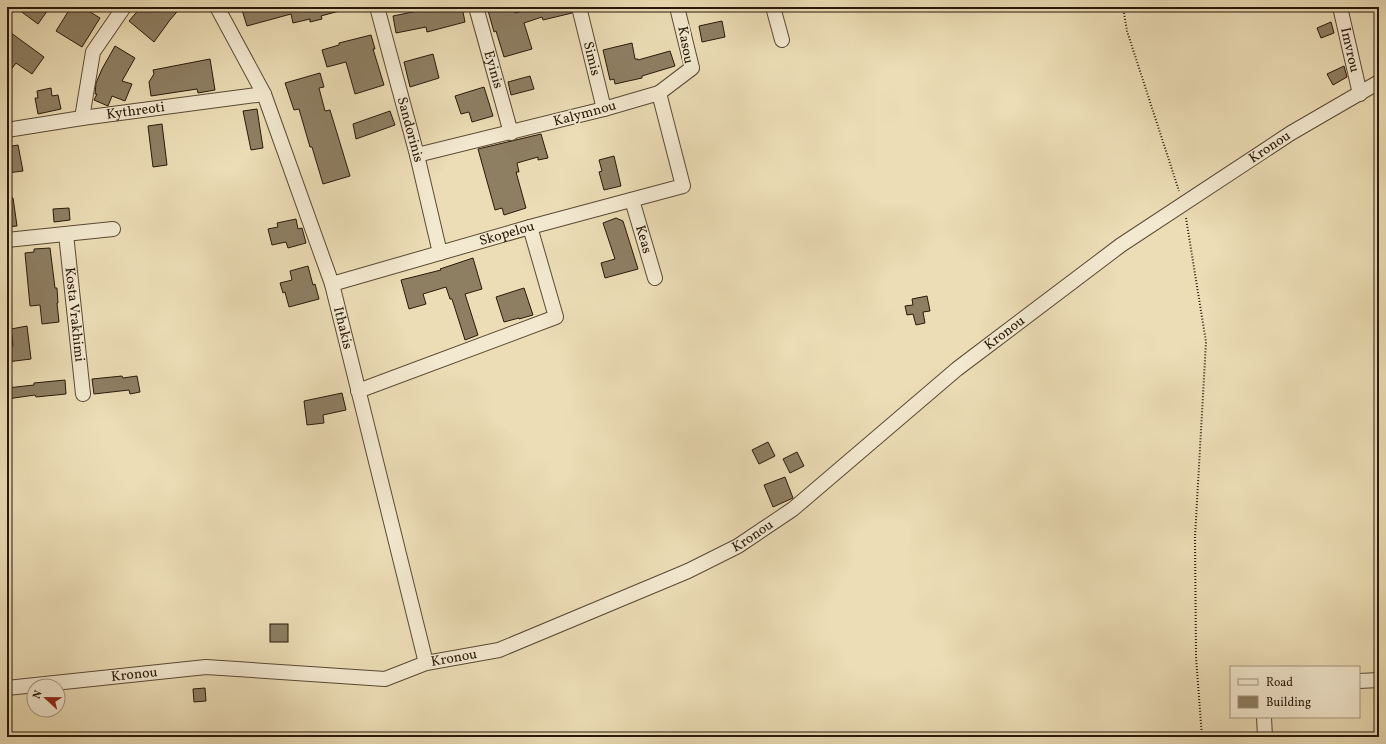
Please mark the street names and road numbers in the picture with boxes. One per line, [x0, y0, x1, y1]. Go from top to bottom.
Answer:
street label: Kasou [672, 25, 698, 65]
street label: Imvrou [1336, 26, 1364, 74]
street label: Simis [578, 39, 605, 78]
street label: Eyinis [479, 48, 508, 91]
street label: Sandorinis [392, 95, 428, 164]
street label: Kalymnou [551, 96, 619, 132]
street label: Kythreoti [105, 98, 166, 124]
street label: Kronou [1245, 126, 1294, 168]
street label: Skopelou [477, 217, 537, 251]
street label: Keas [630, 223, 657, 256]
street label: Kosta Vrakhimi [60, 266, 89, 363]
street label: Ithakis [329, 305, 357, 351]
street label: Kronou [980, 311, 1029, 355]
street label: Kronou [729, 515, 777, 557]
street label: Kronou [429, 645, 479, 671]
street label: Kronou [110, 663, 159, 686]

